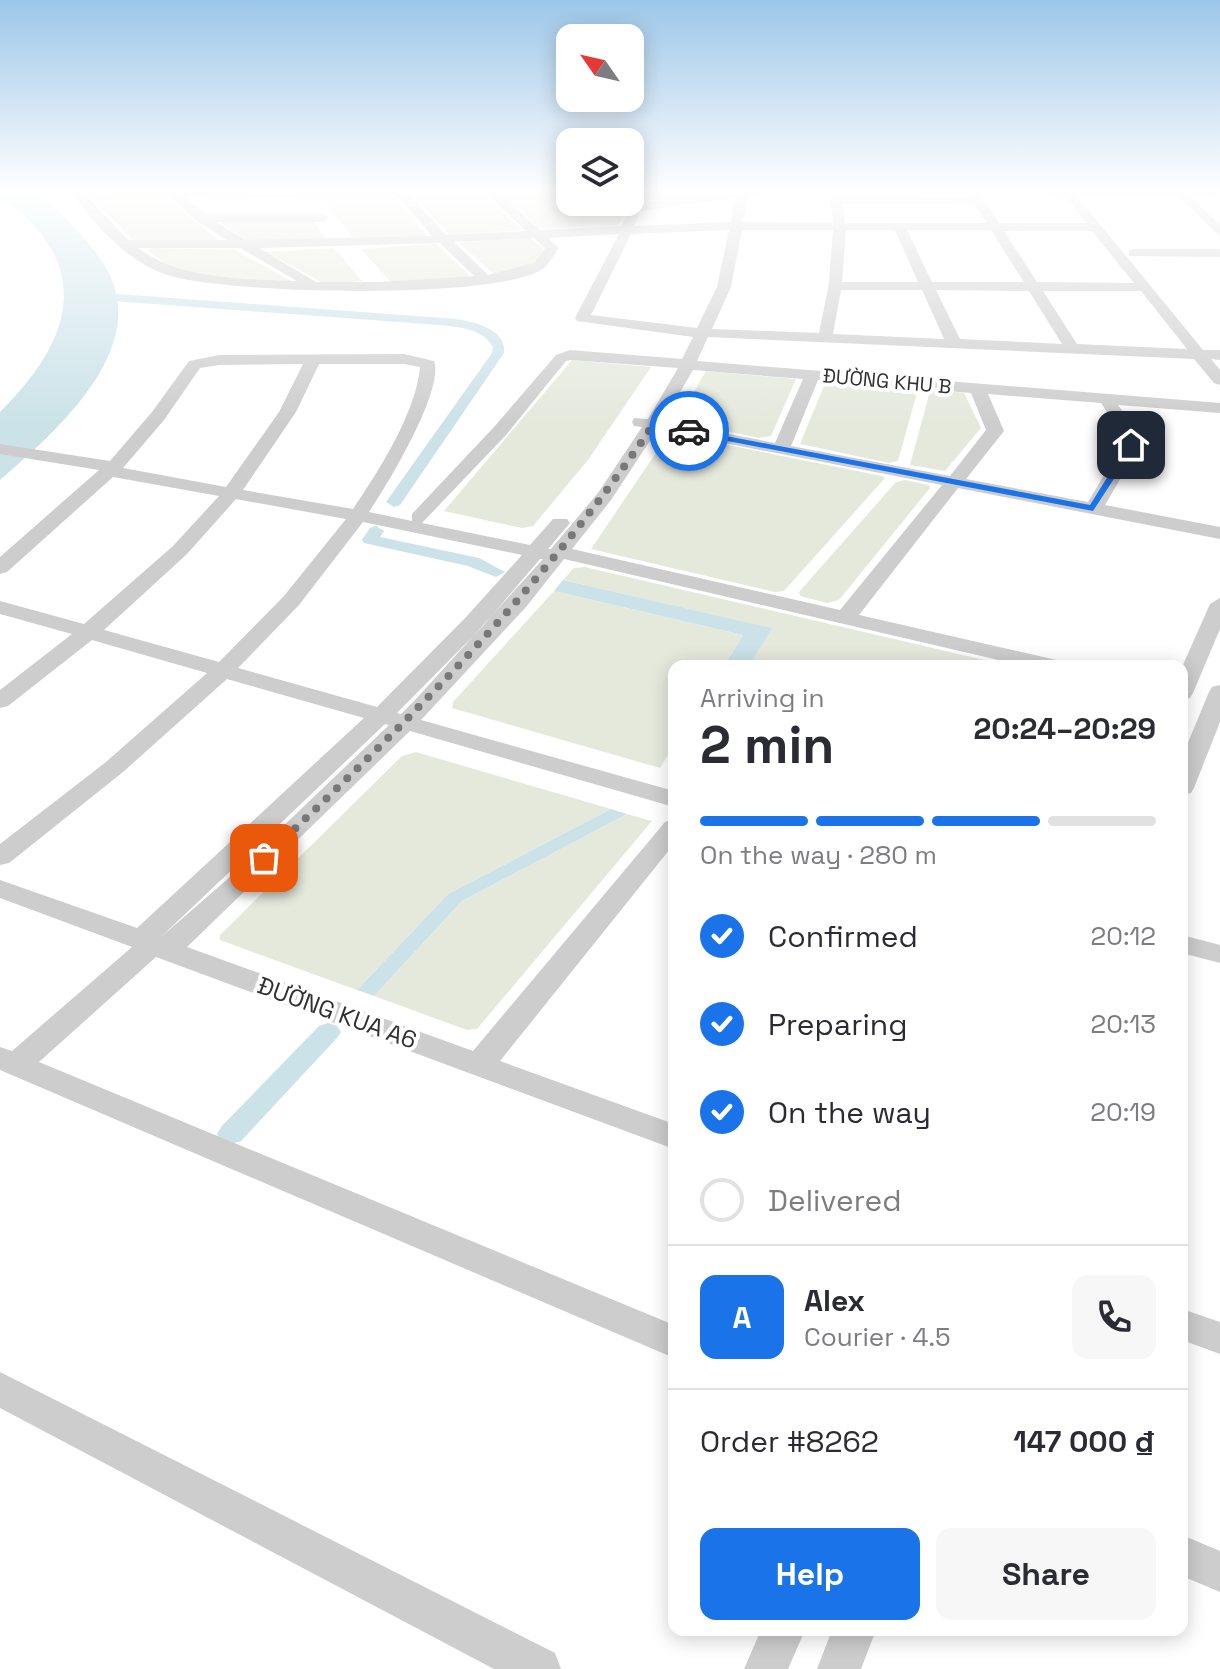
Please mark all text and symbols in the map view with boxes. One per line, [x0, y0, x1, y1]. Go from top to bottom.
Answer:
north arrow [556, 24, 644, 112]
map controls [556, 24, 644, 216]
button: layers [556, 128, 644, 216]
street label: ĐƯỜNG KHU B [822, 362, 952, 400]
courier [649, 391, 729, 471]
icon: car [667, 409, 711, 453]
pin [1097, 411, 1165, 479]
icon: home [1109, 423, 1153, 467]
text: Arriving in [700, 681, 824, 715]
text: 20:24–20:29 [973, 709, 1156, 748]
text: 2 min [700, 712, 834, 778]
pin [230, 824, 298, 892]
icon: bag [242, 836, 286, 880]
text: On the way · 280 m [700, 838, 937, 872]
icon: check [700, 914, 744, 958]
text: Confirmed [768, 917, 918, 956]
text: 20:12 [1091, 919, 1156, 953]
street label: ĐƯỜNG KUA A6 [253, 969, 421, 1056]
icon: check [700, 1002, 744, 1046]
text: Preparing [768, 1005, 907, 1044]
text: 20:13 [1091, 1007, 1156, 1041]
icon: check [700, 1090, 744, 1134]
text: On the way [768, 1093, 931, 1132]
text: 20:19 [1090, 1095, 1156, 1129]
text: Delivered [768, 1181, 902, 1220]
button: phone [1072, 1275, 1156, 1359]
text: Alex [804, 1281, 865, 1320]
text: A [732, 1298, 752, 1337]
text: Courier · 4.5 [804, 1320, 951, 1354]
text: Order #8262 [700, 1422, 879, 1461]
text: 147 000 ₫ [1013, 1422, 1156, 1461]
button: Help [700, 1528, 920, 1620]
button: Share [936, 1528, 1156, 1620]

